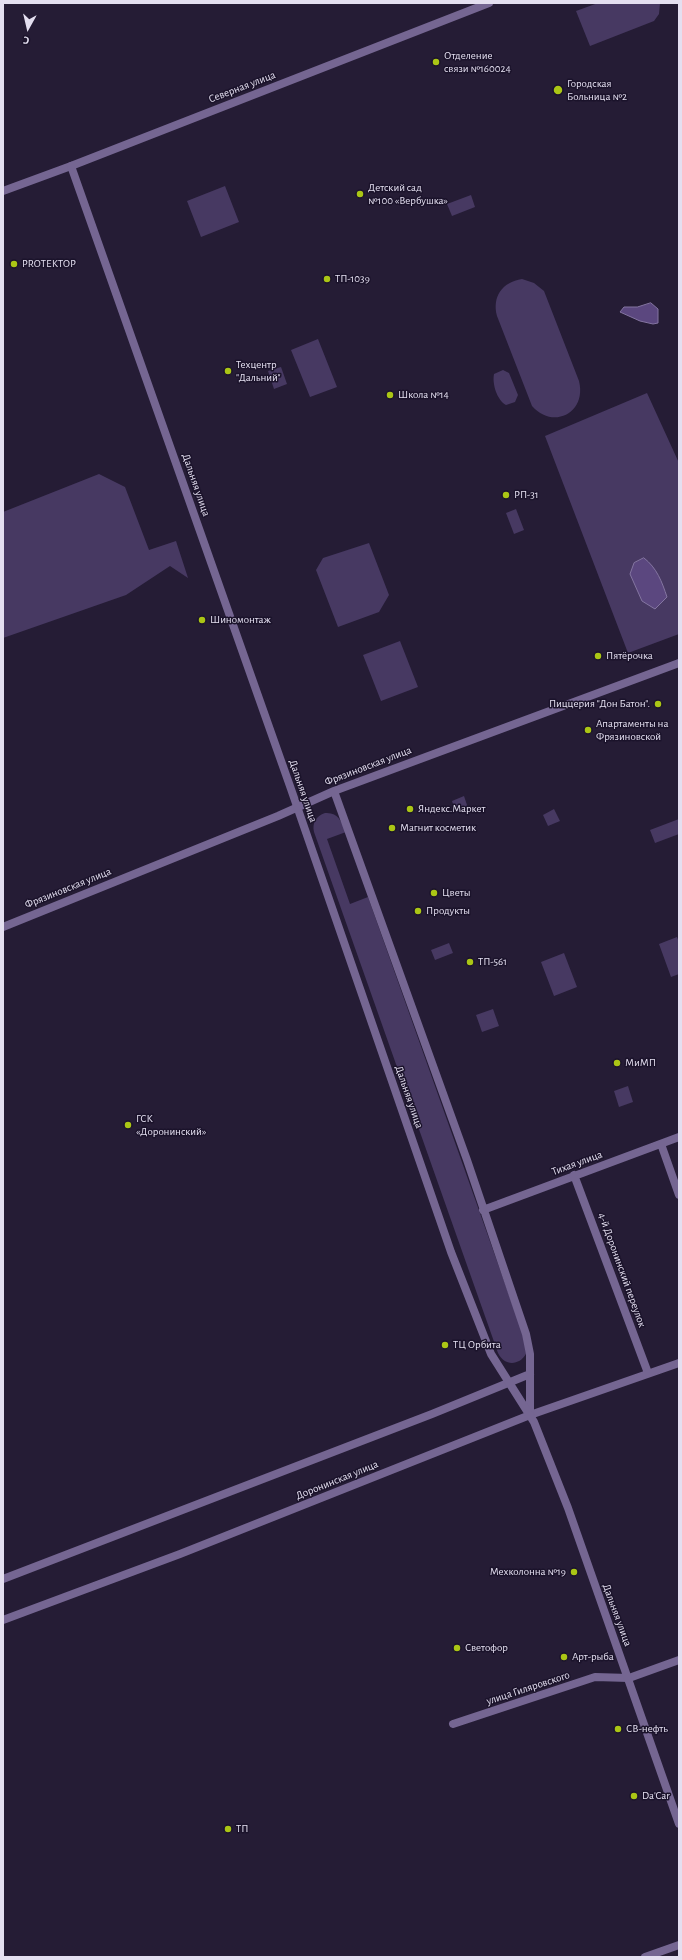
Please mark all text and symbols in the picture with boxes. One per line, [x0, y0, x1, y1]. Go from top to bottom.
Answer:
north arrow [8, 8, 48, 48]
text: С [22, 35, 30, 46]
place label: Отделение связи №160024 [444, 49, 511, 75]
marker: Отделение связи №160024 [431, 57, 441, 67]
street label: Северная улица [207, 68, 277, 106]
place label: Городская Больница №2 [567, 77, 627, 103]
marker: Городская Больница №2 [552, 84, 564, 96]
place label: Детский сад №100 «Вербушка» [368, 181, 448, 207]
marker: Детский сад №100 «Вербушка» [355, 189, 365, 199]
place label: PROТЕКТОР [22, 257, 76, 271]
marker: PROТЕКТОР [9, 259, 19, 269]
place label: ТП-1039 [335, 272, 370, 286]
marker: ТП-1039 [322, 274, 332, 284]
place label: Техцентр "Дальний" [236, 358, 281, 384]
marker: Техцентр "Дальний" [223, 366, 233, 376]
place label: Школа №14 [398, 388, 449, 402]
marker: Школа №14 [385, 390, 395, 400]
street label: Дальняя улица [179, 452, 213, 518]
place label: РП-31 [514, 488, 539, 502]
marker: РП-31 [501, 490, 511, 500]
place label: Шиномонтаж [210, 613, 271, 627]
marker: Шиномонтаж [197, 615, 207, 625]
place label: Пятёрочка [606, 649, 653, 663]
marker: Пятёрочка [593, 651, 603, 661]
place label: Пиццерия "Дон Батон". [549, 697, 650, 711]
marker: Пиццерия "Дон Батон". [653, 699, 663, 709]
place label: Апартаменты на Фрязиновской [596, 717, 669, 743]
marker: Апартаменты на Фрязиновской [583, 725, 593, 735]
street label: Фрязиновская улица [323, 743, 413, 789]
street label: Дальняя улица [286, 758, 320, 824]
place label: Яндекс.Маркет [418, 802, 485, 816]
marker: Яндекс.Маркет [405, 804, 415, 814]
place label: Магнит косметик [400, 821, 476, 835]
marker: Магнит косметик [387, 823, 397, 833]
street label: Фрязиновская улица [23, 865, 113, 911]
place label: Цветы [442, 886, 470, 900]
marker: Цветы [429, 888, 439, 898]
place label: Продукты [426, 904, 470, 918]
marker: Продукты [413, 906, 423, 916]
place label: ТП-561 [478, 955, 507, 969]
marker: ТП-561 [465, 957, 475, 967]
place label: МиМП [625, 1056, 656, 1070]
marker: МиМП [612, 1058, 622, 1068]
street label: Дальняя улица [392, 1064, 426, 1130]
place label: ГСК «Доронинский» [136, 1112, 206, 1138]
marker: ГСК «Доронинский» [123, 1120, 133, 1130]
street label: Тихая улица [550, 1148, 604, 1178]
street label: 4-й Доронинский переулок [595, 1211, 649, 1329]
place label: ТЦ Орбита [453, 1338, 501, 1352]
marker: ТЦ Орбита [440, 1340, 450, 1350]
street label: Доронинская улица [294, 1457, 380, 1503]
place label: Мехколонна №19 [490, 1565, 566, 1579]
marker: Мехколонна №19 [569, 1567, 579, 1577]
street label: Дальняя улица [600, 1582, 634, 1648]
place label: Светофор [465, 1641, 508, 1655]
marker: Светофор [452, 1643, 462, 1653]
place label: Арт-рыба [572, 1650, 614, 1664]
marker: Арт-рыба [559, 1652, 569, 1662]
street label: улица Гиляровского [485, 1668, 571, 1708]
place label: СВ-нефть [626, 1722, 668, 1736]
marker: СВ-нефть [613, 1724, 623, 1734]
place label: Da'Car [642, 1789, 670, 1803]
marker: Da'Car [629, 1791, 639, 1801]
place label: ТП [236, 1822, 248, 1836]
marker: ТП [223, 1824, 233, 1834]

